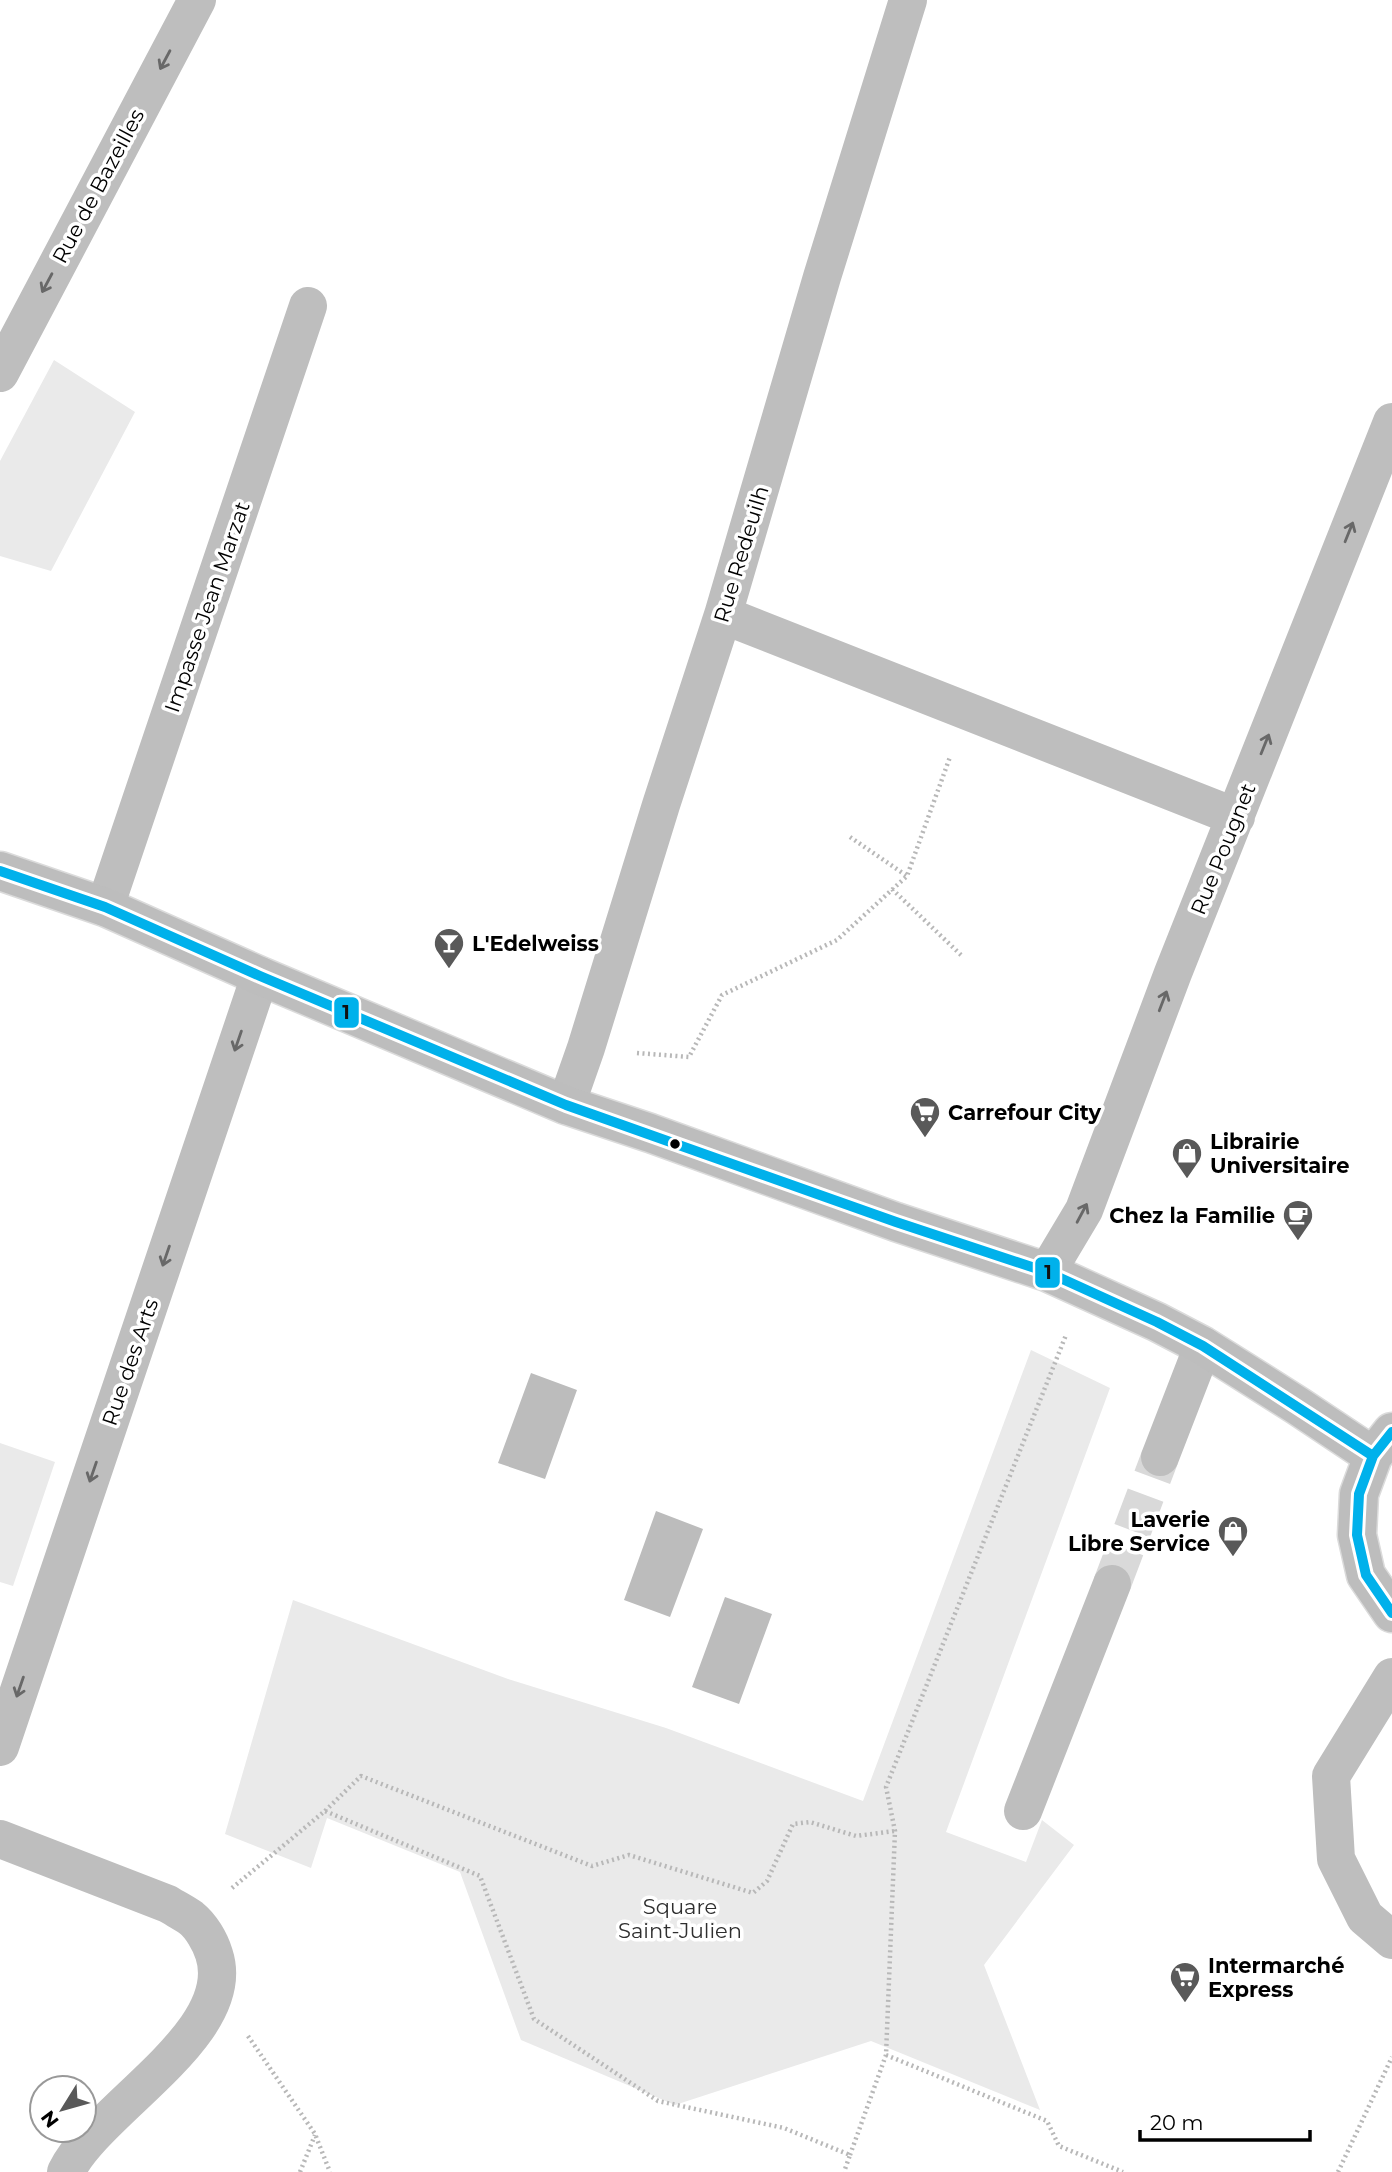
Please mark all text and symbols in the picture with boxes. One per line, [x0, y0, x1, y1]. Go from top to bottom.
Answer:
one-way arrow [158, 50, 172, 70]
street label: Rue de Bazeilles [47, 105, 149, 267]
one-way arrow [40, 272, 54, 293]
street label: Rue Redeuilh [708, 483, 774, 625]
street label: Impasse Jean Marzat [159, 498, 255, 716]
one-way arrow [1343, 522, 1356, 544]
one-way arrow [1260, 733, 1273, 755]
street label: Rue Pougnet [1185, 780, 1261, 918]
bar icon: L'Edelweiss [432, 926, 466, 970]
place label: L'Edelweiss [472, 931, 599, 956]
one-way arrow [1157, 990, 1170, 1012]
line badge: 1 [333, 996, 360, 1029]
text: 1 [342, 1001, 350, 1024]
one-way arrow [231, 1029, 243, 1051]
supermarket icon: Carrefour City [908, 1095, 942, 1139]
place label: Carrefour City [948, 1100, 1101, 1125]
place label: Librairie Universitaire [1210, 1129, 1350, 1178]
shop icon: Librairie Universitaire [1170, 1136, 1204, 1180]
unlabelled marker [668, 1137, 682, 1151]
cafe icon: Chez la Familie [1281, 1198, 1315, 1242]
one-way arrow [1075, 1203, 1089, 1224]
place label: Chez la Familie [1109, 1203, 1275, 1228]
one-way arrow [159, 1245, 171, 1267]
line badge: 1 [1034, 1256, 1061, 1289]
text: 1 [1044, 1261, 1052, 1284]
street label: Rue des Arts [97, 1295, 163, 1429]
one-way arrow [86, 1461, 99, 1483]
place label: Laverie Libre Service [1068, 1507, 1210, 1556]
shop icon: Laverie Libre Service [1216, 1514, 1250, 1558]
one-way arrow [13, 1676, 25, 1698]
park label: Square Saint-Julien [618, 1894, 742, 1943]
place label: Intermarché Express [1208, 1953, 1344, 2002]
supermarket icon: Intermarché Express [1168, 1960, 1202, 2004]
north arrow [28, 2074, 98, 2144]
scale bar [1140, 2098, 1310, 2142]
text: N [36, 2106, 64, 2132]
text: 20 m [1150, 2110, 1204, 2135]

